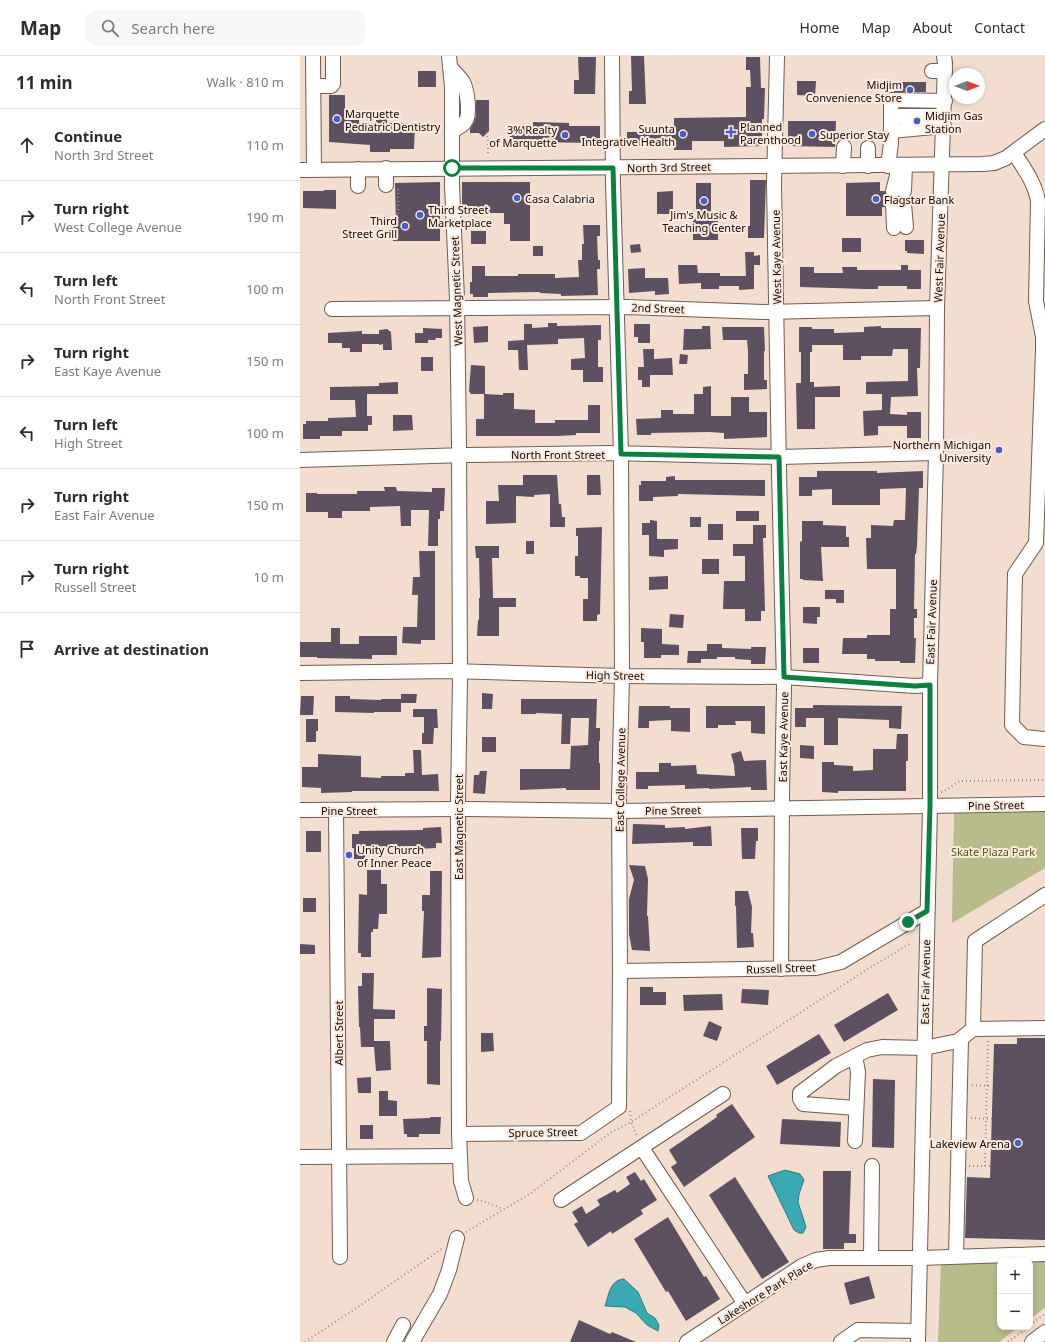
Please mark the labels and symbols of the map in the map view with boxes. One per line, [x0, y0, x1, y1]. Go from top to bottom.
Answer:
north arrow [949, 68, 985, 104]
place label: Midjim Convenience Store [806, 77, 902, 105]
marker: Midjim Convenience Store [905, 85, 915, 95]
place label: Marquette Pediatric Dentistry [345, 106, 441, 134]
place label: Midjim Gas Station [925, 108, 983, 136]
marker: Marquette Pediatric Dentistry [332, 114, 342, 124]
marker: Midjim Gas Station [912, 116, 922, 126]
place label: Planned Parenthood [740, 119, 801, 147]
place label: Suunta Integrative Health [581, 121, 675, 149]
place label: 3% Realty of Marquette [489, 122, 557, 150]
marker: Planned Parenthood [725, 126, 737, 138]
place label: Superior Stay [820, 127, 889, 142]
marker: Suunta Integrative Health [678, 129, 688, 139]
marker: Superior Stay [807, 129, 817, 139]
marker: 3% Realty of Marquette [560, 130, 570, 140]
route start [443, 159, 461, 177]
street label: North 3rd Street [627, 159, 711, 175]
place label: Casa Calabria [525, 191, 595, 206]
place label: Flagstar Bank [884, 192, 954, 207]
marker: Casa Calabria [512, 193, 522, 203]
marker: Flagstar Bank [871, 194, 881, 204]
marker: Jim's Music & Teaching Center [699, 196, 709, 206]
place label: Third Street Marketplace [428, 202, 492, 230]
place label: Jim's Music & Teaching Center [662, 207, 746, 235]
marker: Third Street Marketplace [415, 210, 425, 220]
street label: West Kaye Avenue [768, 210, 784, 304]
place label: Third Street Grill [342, 213, 397, 241]
street label: West Fair Avenue [930, 213, 948, 303]
marker: Third Street Grill [400, 221, 410, 231]
street label: West Magnetic Street [447, 236, 465, 346]
street label: 2nd Street [631, 300, 685, 316]
place label: Northern Michigan University [893, 437, 991, 465]
marker: Northern Michigan University [994, 445, 1004, 455]
street label: North Front Street [511, 447, 605, 462]
street label: East Fair Avenue [922, 579, 940, 665]
street label: High Street [586, 667, 644, 683]
street label: East Kaye Avenue [775, 692, 791, 782]
street label: East College Avenue [612, 728, 628, 832]
street label: East Magnetic Street [451, 774, 466, 880]
street label: Pine Street [968, 797, 1024, 813]
street label: Pine Street [645, 802, 701, 818]
street label: Pine Street [321, 803, 377, 818]
place label: Unity Church of Inner Peace [357, 842, 432, 870]
park label: Skate Plaza Park [951, 844, 1035, 859]
marker: Unity Church of Inner Peace [344, 850, 354, 860]
route end [899, 913, 917, 931]
street label: East Fair Avenue [917, 939, 933, 1025]
street label: Russell Street [746, 959, 816, 977]
street label: Albert Street [331, 1001, 346, 1065]
street label: Spruce Street [508, 1124, 578, 1140]
place label: Lakeview Arena [930, 1136, 1010, 1151]
marker: Lakeview Arena [1013, 1138, 1023, 1148]
street label: Lakeshore Park Place [715, 1257, 815, 1327]

